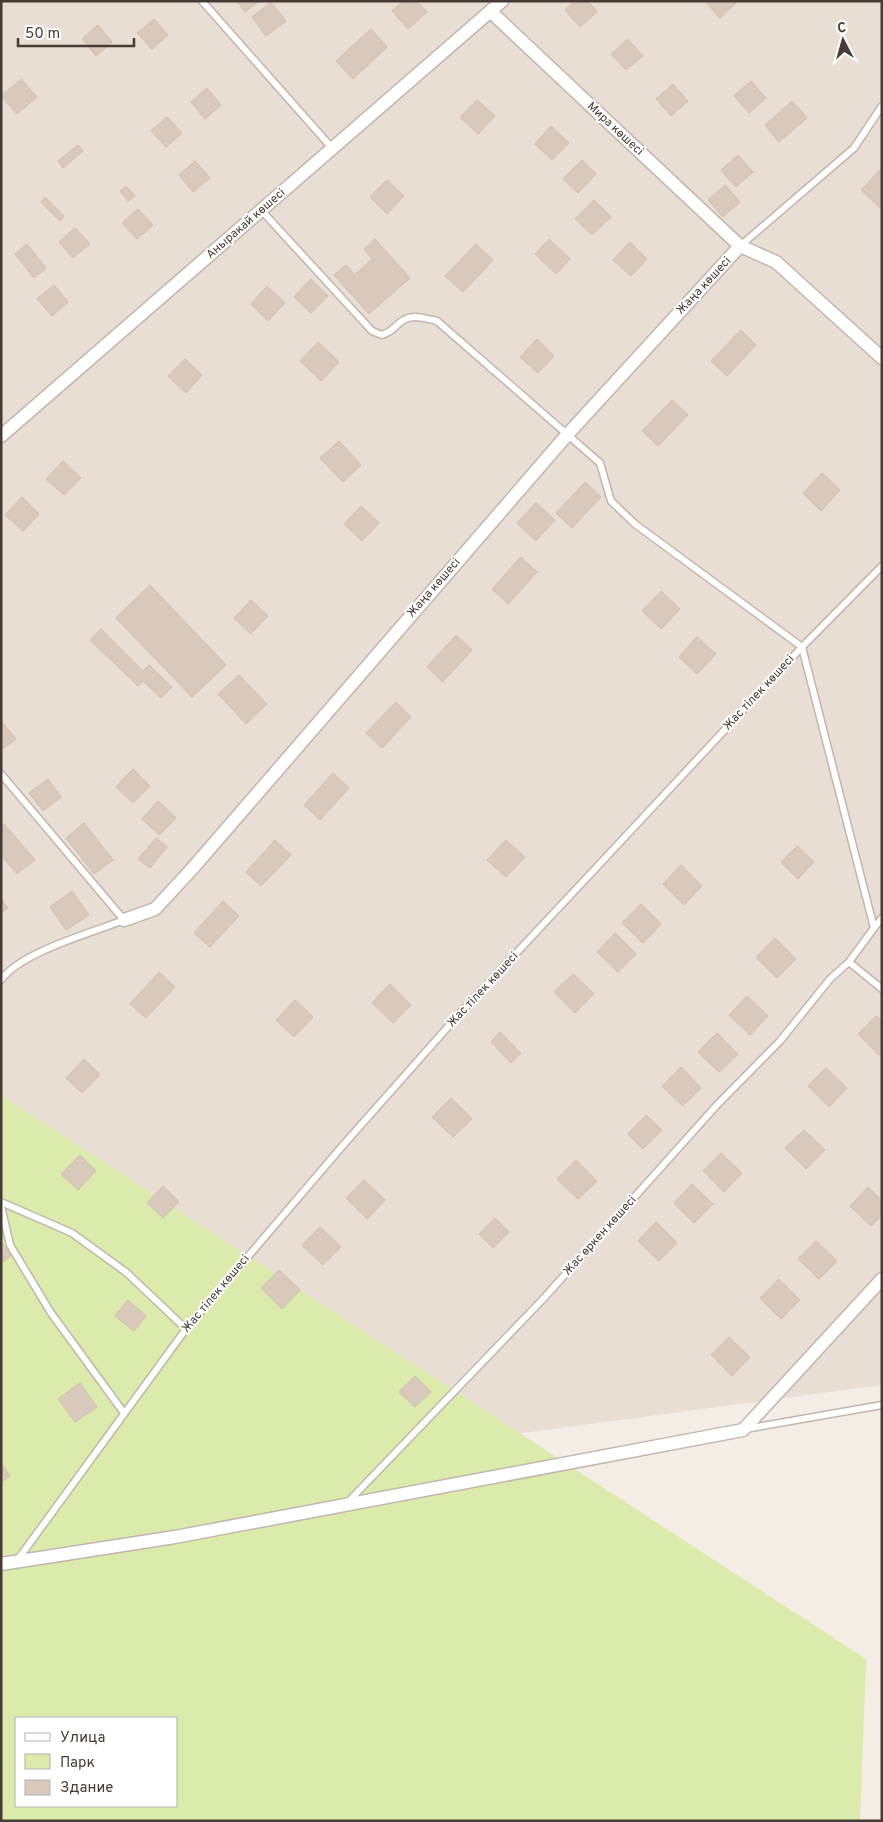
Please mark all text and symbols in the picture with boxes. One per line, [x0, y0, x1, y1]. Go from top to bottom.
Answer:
scale bar [18, 15, 134, 47]
north arrow [818, 15, 868, 65]
text: С [836, 20, 847, 37]
text: 50 m [25, 25, 60, 44]
street label: Мира көшесі [583, 99, 647, 159]
street label: Аныракай көшесі [203, 185, 289, 263]
street label: Жаңа көшесі [673, 254, 735, 318]
street label: Жаңа көшесі [404, 555, 464, 621]
street label: Жас тілек көшесі [720, 652, 798, 734]
street label: Жас тілек көшесі [444, 949, 522, 1031]
street label: Жас өркен көшесі [560, 1193, 640, 1279]
street label: Жас тілек көшесі [179, 1251, 253, 1337]
legend [15, 1717, 178, 1807]
text: Улица [60, 1729, 105, 1748]
text: Парк [60, 1754, 95, 1773]
text: Здание [60, 1779, 113, 1798]

